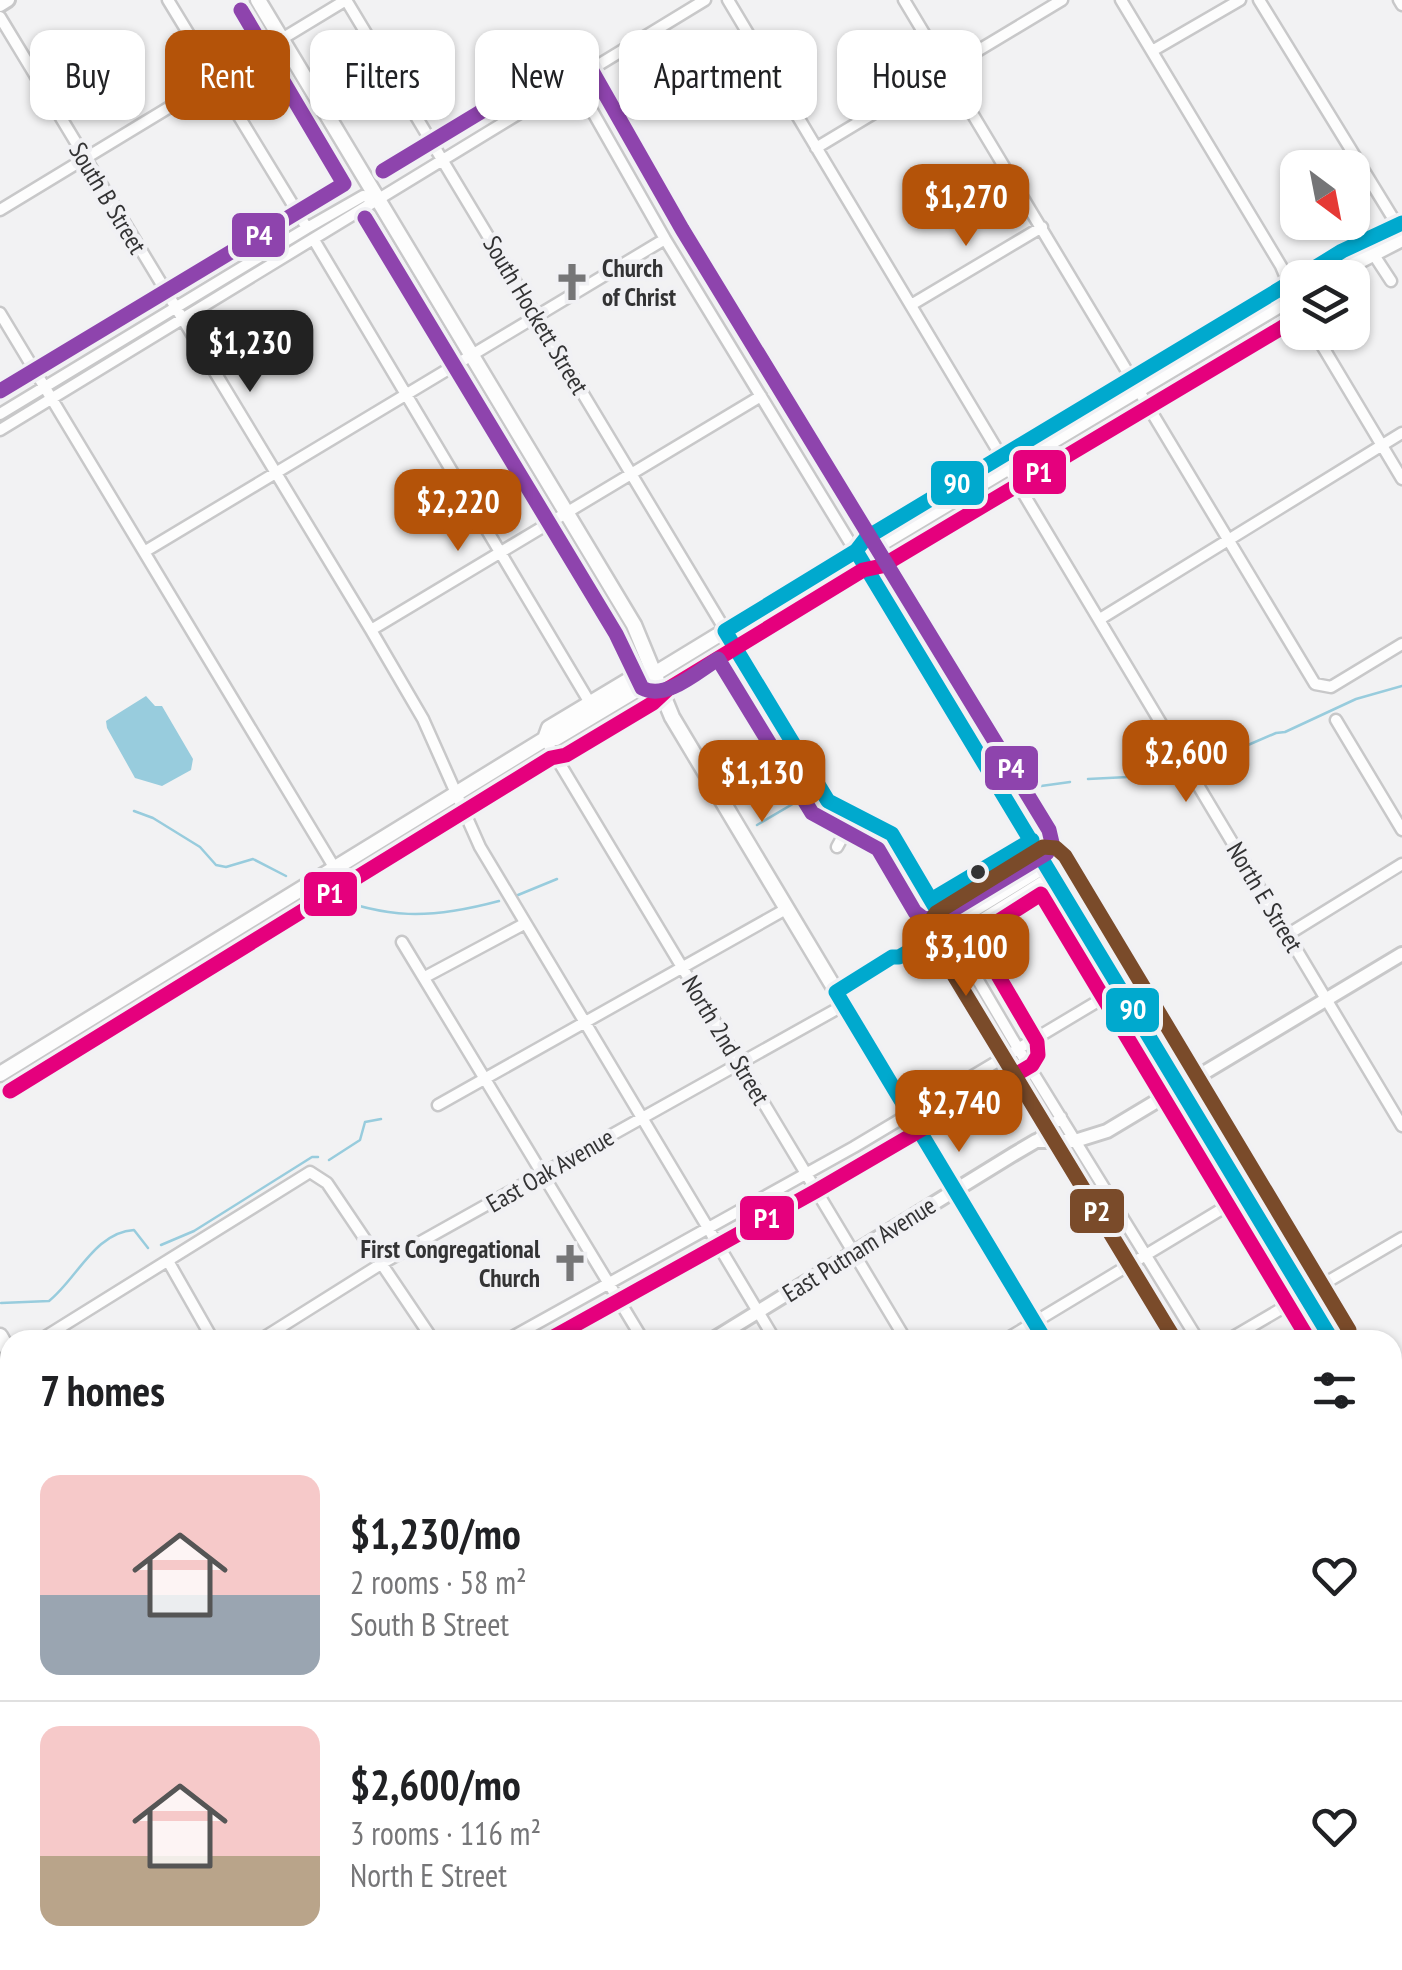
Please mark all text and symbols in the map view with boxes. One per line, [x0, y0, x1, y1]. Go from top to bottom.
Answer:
chip: Buy [30, 30, 145, 120]
chip: Rent [165, 30, 290, 120]
chip: Filters [310, 30, 455, 120]
chip: New [475, 30, 599, 120]
chip: Apartment [619, 30, 817, 120]
chip: House [837, 30, 982, 120]
street label: South B Street [62, 136, 154, 260]
north arrow [1280, 150, 1370, 240]
map controls [1280, 150, 1370, 350]
pin: $1,270 [885, 164, 1047, 249]
text: $1,270 [924, 175, 1008, 217]
line badge: P4 [230, 211, 287, 259]
text: P4 [246, 216, 273, 253]
street label: South Hockett Street [476, 230, 596, 400]
place label: Church of Christ [602, 252, 677, 313]
button: layers [1280, 260, 1370, 350]
church icon: Church of Christ [551, 261, 593, 303]
pin: $1,230 [169, 310, 331, 395]
text: $1,230 [208, 321, 292, 363]
line badge: P1 [1011, 448, 1068, 496]
text: P1 [1026, 453, 1052, 490]
line badge: 90 [929, 459, 986, 507]
text: 90 [944, 464, 970, 501]
pin: $2,220 [377, 469, 539, 554]
text: $2,220 [416, 480, 500, 522]
pin: $2,600 [1105, 720, 1267, 805]
text: $2,600 [1144, 731, 1228, 773]
pin: $1,130 [681, 740, 843, 825]
line badge: P4 [983, 744, 1040, 792]
text: P4 [998, 749, 1025, 786]
text: $1,130 [720, 751, 804, 793]
street label: North E Street [1220, 836, 1310, 958]
unlabelled marker [968, 862, 988, 882]
line badge: P1 [302, 870, 359, 918]
text: P1 [317, 874, 343, 911]
pin: $3,100 [885, 914, 1047, 999]
text: $3,100 [924, 925, 1008, 967]
street label: North 2nd Street [675, 970, 777, 1110]
line badge: 90 [1104, 986, 1161, 1034]
text: 90 [1120, 990, 1146, 1027]
pin: $2,740 [878, 1070, 1040, 1155]
text: $2,740 [917, 1081, 1001, 1123]
street label: East Oak Avenue [480, 1121, 620, 1219]
line badge: P2 [1068, 1187, 1126, 1235]
street label: East Putnam Avenue [776, 1189, 942, 1309]
text: P2 [1084, 1192, 1110, 1229]
line badge: P1 [738, 1194, 796, 1242]
text: P1 [754, 1199, 780, 1236]
place label: First Congregational Church [361, 1233, 541, 1294]
church icon: First Congregational Church [549, 1242, 591, 1284]
text: 7 homes [40, 1363, 165, 1418]
icon: filters [1307, 1363, 1362, 1418]
text: $1,230/mo [350, 1506, 521, 1561]
icon: home [120, 1515, 240, 1635]
icon: heart [1307, 1548, 1362, 1603]
text: 2 rooms · 58 m² [350, 1561, 527, 1603]
text: South B Street [350, 1603, 509, 1645]
text: $2,600/mo [350, 1757, 521, 1812]
icon: home [120, 1766, 240, 1886]
icon: heart [1307, 1799, 1362, 1854]
text: 3 rooms · 116 m² [350, 1812, 541, 1854]
text: North E Street [350, 1854, 507, 1896]

